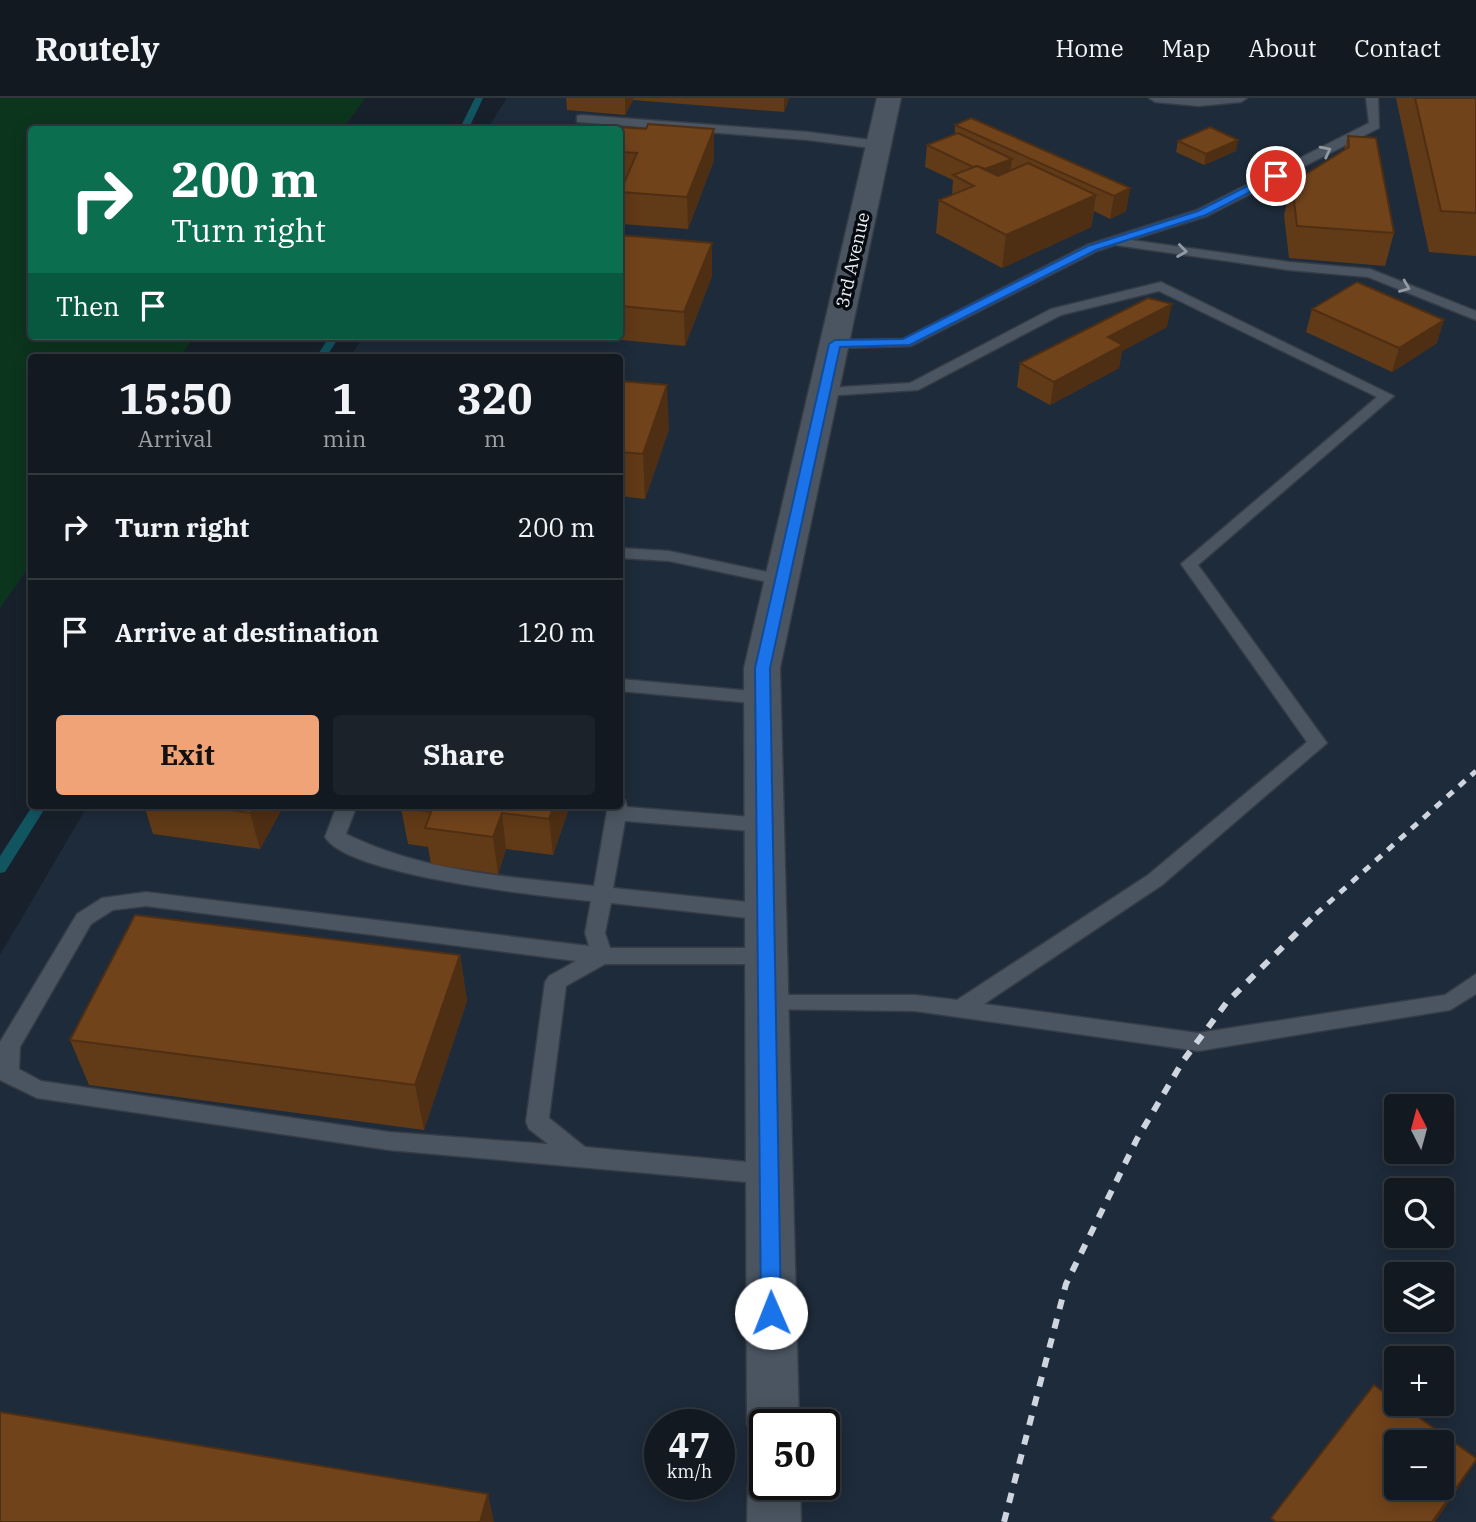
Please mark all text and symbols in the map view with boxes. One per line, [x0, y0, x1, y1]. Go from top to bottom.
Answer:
text: Routely [35, 27, 160, 70]
text: Home [1056, 32, 1124, 64]
text: Map [1162, 32, 1210, 64]
text: About [1248, 32, 1316, 64]
text: Contact [1354, 32, 1441, 64]
one-way arrow [1318, 145, 1331, 159]
pin [1246, 146, 1306, 206]
text: 200 m [171, 147, 318, 210]
icon: right [56, 154, 147, 245]
icon: arrive [1257, 157, 1295, 195]
text: Turn right [171, 209, 326, 251]
street label: 3rd Avenue [830, 210, 875, 310]
one-way arrow [1176, 243, 1188, 258]
one-way arrow [1398, 279, 1410, 293]
icon: arrive [134, 287, 172, 325]
text: Then [56, 289, 120, 323]
text: 15:50 [118, 371, 232, 426]
text: 1 [332, 371, 357, 426]
text: 320 [457, 371, 532, 426]
text: Arrival [138, 423, 213, 453]
text: min [323, 423, 366, 453]
text: m [484, 423, 506, 453]
icon: right [56, 508, 94, 546]
text: Turn right [115, 510, 249, 544]
text: 200 m [517, 510, 595, 544]
icon: arrive [56, 613, 94, 651]
text: Arrive at destination [115, 615, 379, 649]
text: 120 m [517, 615, 595, 649]
button: Exit [56, 715, 319, 795]
button: Share [333, 715, 595, 795]
north arrow [1384, 1094, 1454, 1164]
map controls [1384, 1094, 1454, 1500]
button: search [1384, 1178, 1454, 1248]
button: layers [1384, 1262, 1454, 1332]
position arrow [734, 1276, 808, 1350]
button: + [1384, 1346, 1454, 1416]
speed limit sign: 50 [749, 1409, 840, 1500]
text: 47 [668, 1422, 711, 1468]
button: − [1384, 1430, 1454, 1500]
text: km/h [667, 1460, 712, 1483]

